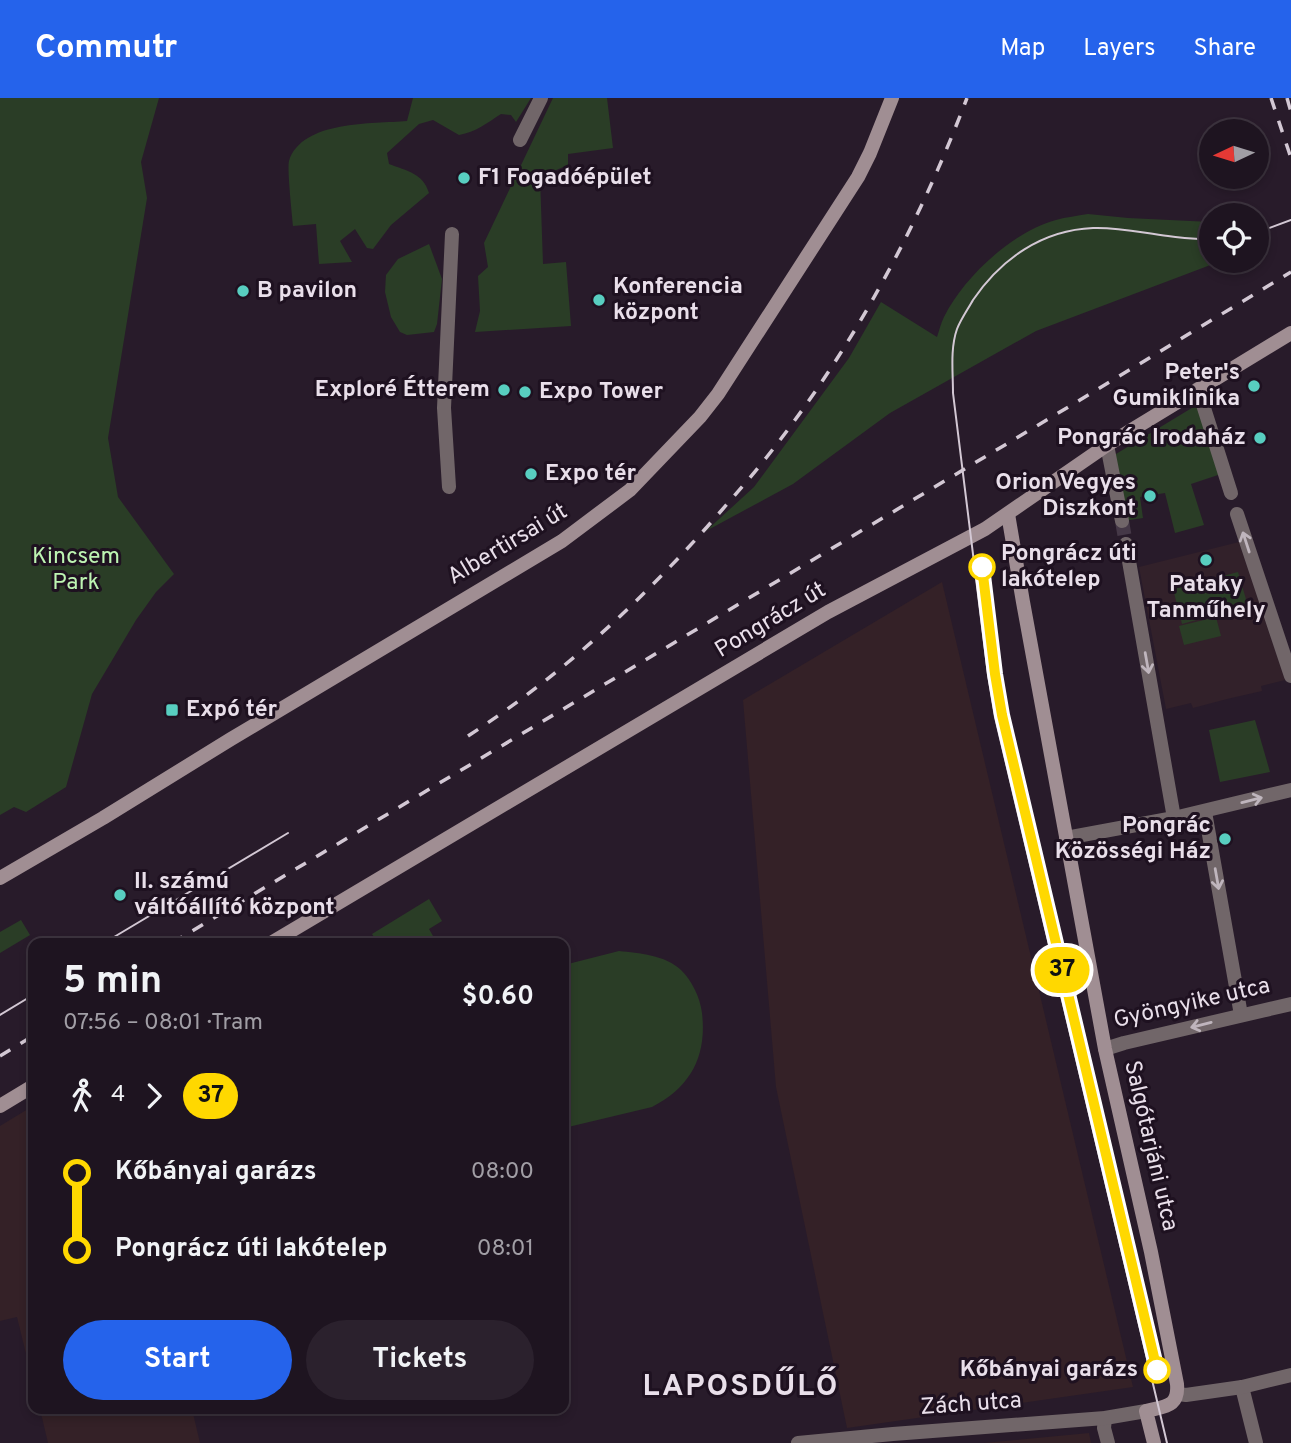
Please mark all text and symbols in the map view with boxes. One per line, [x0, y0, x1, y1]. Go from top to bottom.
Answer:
text: Commutr [35, 28, 177, 70]
text: Map [1000, 34, 1045, 64]
text: Layers [1083, 34, 1155, 64]
text: Share [1193, 34, 1256, 64]
north arrow [1199, 119, 1269, 189]
map controls [1199, 119, 1269, 273]
place label: F1 Fogadóépület [478, 164, 652, 193]
marker: F1 Fogadóépület [456, 170, 472, 186]
button: locate [1199, 203, 1269, 273]
place label: Konferencia központ [613, 273, 743, 328]
place label: B pavilon [257, 277, 357, 306]
marker: B pavilon [235, 283, 251, 299]
marker: Konferencia központ [591, 292, 607, 308]
place label: Peter's Gumiklinika [1113, 359, 1240, 414]
place label: Exploré Étterem [315, 375, 490, 405]
place label: Expo Tower [539, 378, 664, 407]
marker: Peter's Gumiklinika [1246, 378, 1262, 394]
marker: Exploré Étterem [496, 382, 512, 398]
marker: Expo Tower [517, 384, 533, 400]
place label: Pongrác Irodaház [1057, 424, 1246, 453]
marker: Pongrác Irodaház [1252, 430, 1268, 446]
place label: Expo tér [545, 460, 637, 489]
marker: Expo tér [523, 466, 539, 482]
place label: Orion Vegyes Diszkont [995, 469, 1136, 524]
marker: Orion Vegyes Diszkont [1142, 488, 1158, 504]
street label: Albertirsai út [443, 498, 573, 592]
one-way arrow [1239, 531, 1252, 553]
place label: Pongrácz úti lakótelep [1001, 540, 1137, 595]
park label: Kincsem Park [32, 543, 120, 598]
marker: Pataky Tanműhely [1198, 552, 1214, 568]
marker: Pongrácz úti lakótelep [969, 554, 995, 580]
place label: Pataky Tanműhely [1146, 571, 1266, 626]
street label: Pongrácz út [710, 576, 832, 666]
one-way arrow [1141, 651, 1154, 674]
place label: Expó tér [186, 696, 278, 725]
marker: Expó tér [164, 702, 180, 718]
one-way arrow [1241, 793, 1263, 806]
place label: Pongrác Közösségi Ház [1055, 812, 1211, 867]
marker: Pongrác Közösségi Ház [1217, 831, 1233, 847]
one-way arrow [1211, 867, 1224, 890]
place label: II. számú váltóállító központ [134, 868, 335, 923]
marker: II. számú váltóállító központ [112, 887, 128, 903]
line badge: 37 [1030, 947, 1094, 993]
text: 37 [1049, 955, 1075, 985]
text: 5 min [63, 958, 162, 1007]
street label: Gyöngyike utca [1111, 972, 1273, 1036]
text: $0.60 [462, 981, 534, 1014]
text: 07:56 – 08:01 · Tram [63, 1009, 263, 1038]
one-way arrow [1190, 1019, 1212, 1032]
street label: Salgótarjáni utca [1116, 1058, 1184, 1234]
icon: walk [63, 1077, 101, 1115]
icon: forward [135, 1077, 173, 1115]
text: 4 [111, 1081, 125, 1110]
text: 37 [197, 1081, 224, 1111]
text: Kőbányai garázs [115, 1156, 316, 1189]
text: 08:00 [471, 1158, 534, 1187]
text: Pongrácz úti lakótelep [115, 1233, 387, 1266]
text: 08:01 [477, 1235, 534, 1264]
button: Start [63, 1320, 292, 1400]
button: Tickets [306, 1320, 534, 1400]
place label: Kőbányai garázs [960, 1356, 1138, 1385]
marker: Kőbányai garázs [1144, 1357, 1170, 1383]
district label: LAPOSDŰLŐ [643, 1366, 840, 1406]
street label: Zách utca [919, 1387, 1023, 1423]

